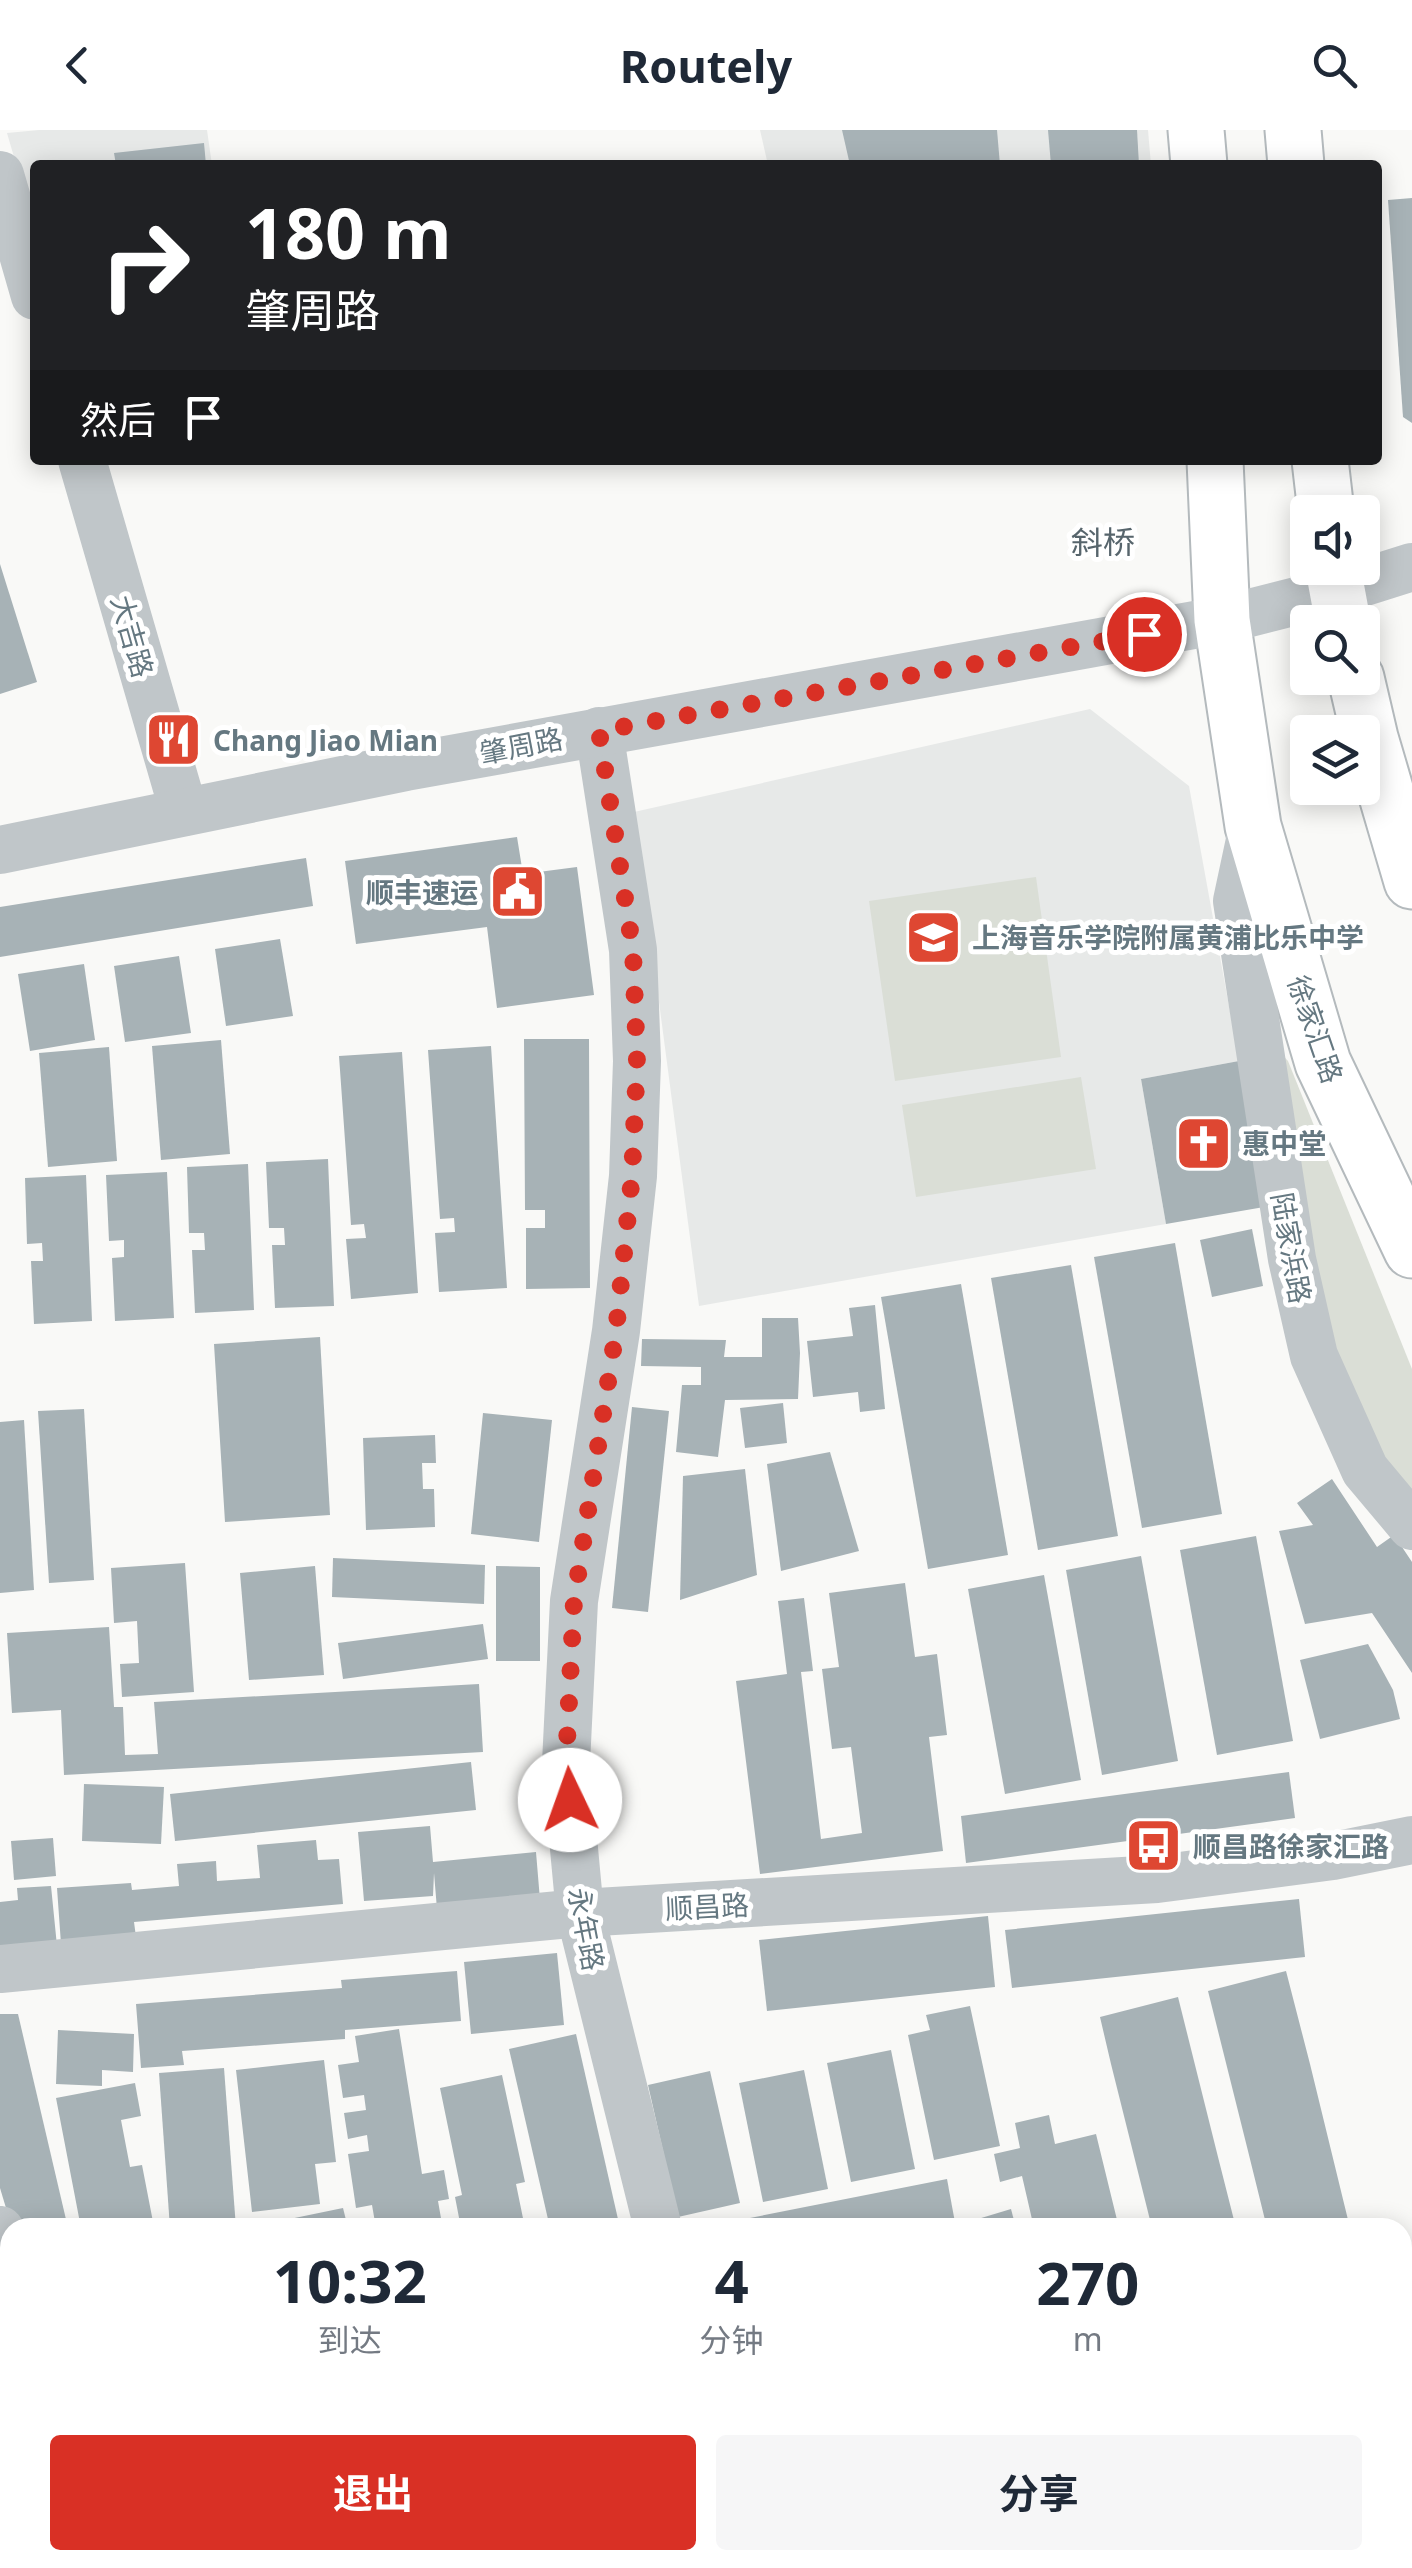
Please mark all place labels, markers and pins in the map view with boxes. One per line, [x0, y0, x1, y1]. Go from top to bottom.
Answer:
pin [1102, 592, 1187, 677]
restaurant icon: Chang Jiao Mian [144, 710, 204, 770]
place label: Chang Jiao Mian [213, 721, 438, 759]
public building icon: 顺丰速运 [487, 862, 547, 922]
place label: 顺丰速运 [366, 873, 478, 911]
school or university icon: 上海音乐学院附属黄浦比乐中学 [903, 907, 963, 967]
place label: 上海音乐学院附属黄浦比乐中学 [972, 918, 1364, 956]
church icon: 惠中堂 [1173, 1113, 1233, 1173]
place label: 惠中堂 [1242, 1124, 1326, 1162]
bus stop icon: 顺昌路徐家汇路 [1124, 1816, 1184, 1876]
place label: 顺昌路徐家汇路 [1193, 1827, 1389, 1865]

